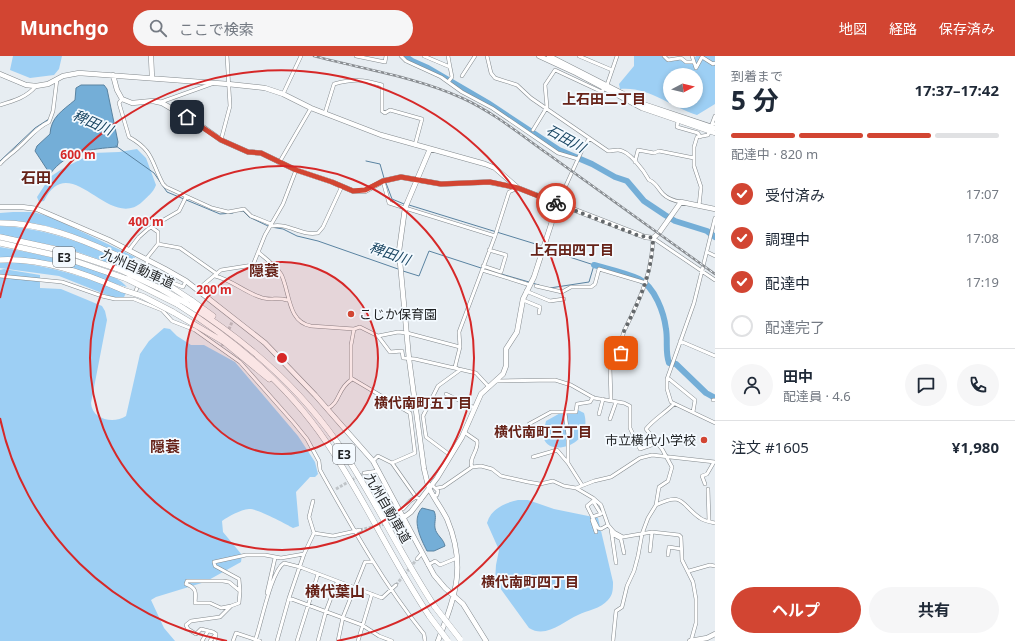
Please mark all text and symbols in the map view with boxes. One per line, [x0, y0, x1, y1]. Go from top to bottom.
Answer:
search box [133, 10, 413, 46]
text: Munchgo [20, 15, 109, 41]
icon: search [147, 17, 169, 39]
text: ここで検索 [179, 19, 254, 39]
text: 地図 [839, 19, 867, 38]
text: 経路 [889, 19, 917, 38]
text: 保存済み [939, 19, 995, 38]
text: 到着まで [731, 67, 783, 85]
north arrow [663, 68, 703, 108]
map controls [663, 68, 703, 108]
text: 17:37–17:42 [914, 80, 999, 100]
text: 5 分 [731, 82, 779, 118]
district label: 上石田二丁目 [562, 89, 646, 108]
pin [170, 100, 204, 134]
water label: 稗田川 [70, 105, 118, 140]
icon: home [176, 106, 198, 128]
water label: 石田川 [543, 120, 591, 157]
text: 配達中 · 820 m [731, 145, 818, 163]
text: 600 m [60, 146, 96, 163]
district label: 石田 [21, 167, 51, 187]
courier [536, 183, 576, 223]
icon: check [731, 183, 753, 205]
text: 受付済み [765, 185, 825, 205]
text: 17:07 [966, 185, 999, 203]
icon: bike [545, 192, 567, 214]
text: 400 m [128, 213, 164, 230]
icon: check [731, 227, 753, 249]
text: 調理中 [765, 229, 810, 249]
text: 17:08 [966, 229, 999, 247]
water label: 稗田川 [367, 237, 415, 269]
district label: 上石田四丁目 [530, 240, 614, 259]
street label: 九州自動車道 [99, 244, 177, 292]
road number: E3 [53, 247, 75, 267]
district label: 隠蓑 [249, 260, 279, 280]
icon: check [731, 271, 753, 293]
text: 配達中 [765, 273, 810, 293]
text: 17:19 [966, 273, 999, 291]
text: 200 m [196, 281, 232, 298]
place label: こじか保育園 [359, 305, 437, 323]
marker: こじか保育園 [346, 309, 356, 319]
text: 配達完了 [765, 317, 825, 337]
pin [604, 336, 638, 370]
icon: bag [610, 342, 632, 364]
centre of rings [275, 351, 289, 365]
button: person [731, 364, 773, 406]
button: chat [905, 364, 947, 406]
button: phone [957, 364, 999, 406]
text: 田中 [783, 366, 813, 386]
text: 配達員 · 4.6 [783, 387, 851, 405]
district label: 横代南町五丁目 [374, 393, 472, 412]
district label: 横代南町三丁目 [494, 422, 592, 441]
place label: 市立横代小学校 [605, 431, 696, 449]
marker: 市立横代小学校 [699, 435, 709, 445]
district label: 隠蓑 [150, 436, 180, 456]
text: 注文 #1605 [731, 437, 809, 457]
text: ¥1,980 [952, 437, 999, 457]
road number: E3 [333, 444, 355, 464]
street label: 九州自動車道 [361, 470, 415, 546]
district label: 横代南町四丁目 [481, 572, 579, 591]
district label: 横代葉山 [305, 581, 365, 601]
button: ヘルプ [731, 587, 861, 633]
button: 共有 [869, 587, 999, 633]

